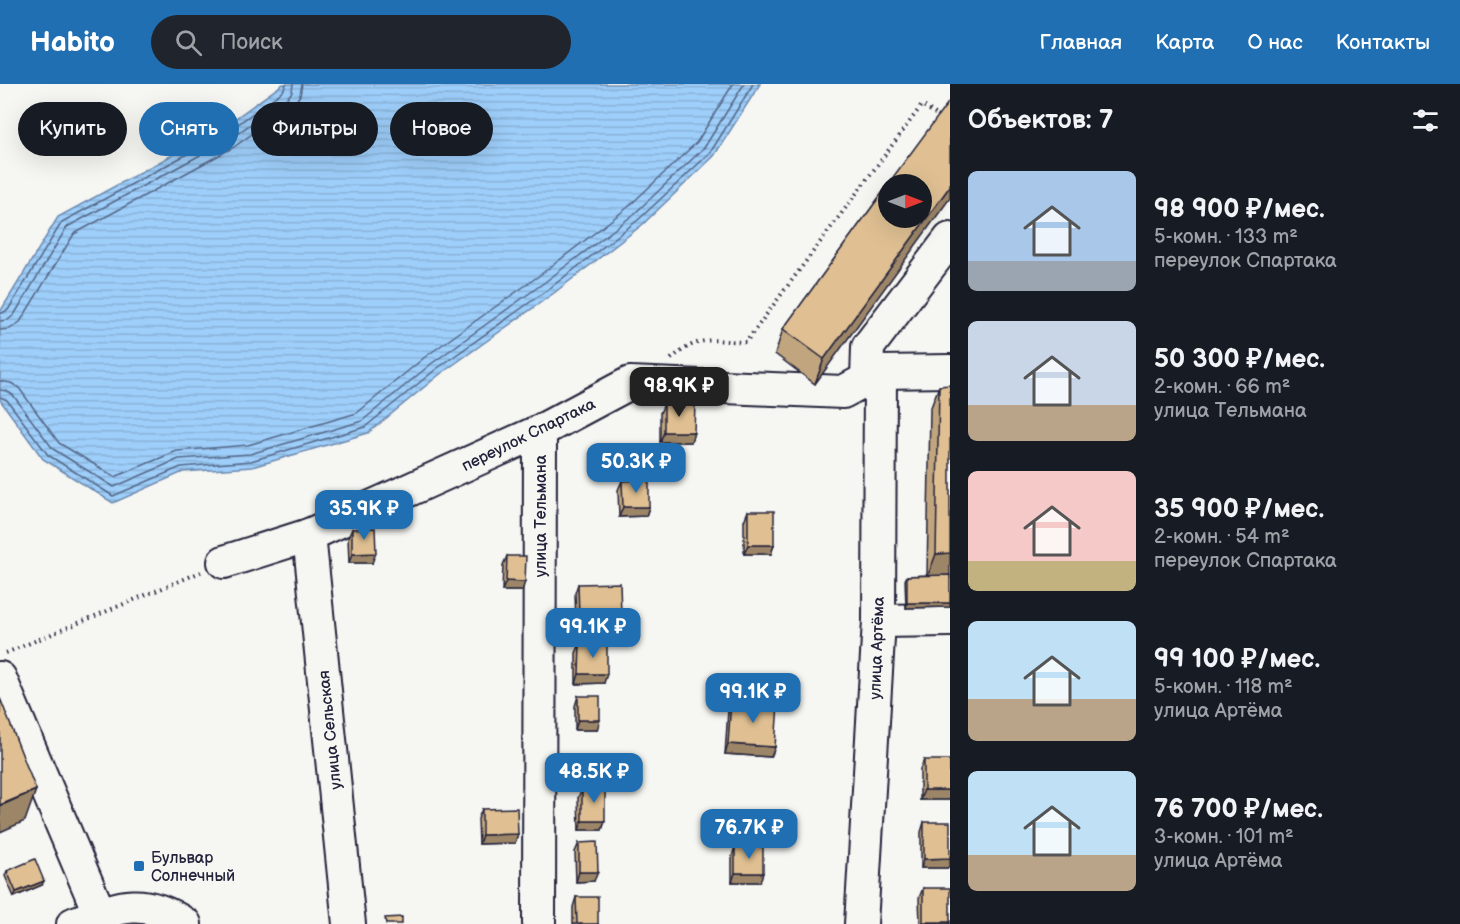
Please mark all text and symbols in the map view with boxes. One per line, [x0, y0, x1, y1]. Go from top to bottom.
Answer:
search box [151, 15, 571, 69]
text: Habito [30, 26, 115, 59]
icon: search [172, 26, 205, 59]
text: Поиск [220, 29, 283, 56]
text: Главная [1039, 30, 1122, 55]
text: Карта [1155, 30, 1214, 55]
text: О нас [1247, 30, 1303, 55]
text: Контакты [1336, 30, 1430, 55]
chip: Купить [18, 102, 127, 156]
chip: Снять [139, 102, 239, 156]
chip: Фильтры [251, 102, 378, 156]
chip: Новое [390, 102, 493, 156]
icon: filters [1409, 104, 1442, 137]
text: Объектов: 7 [968, 105, 1113, 136]
north arrow [878, 174, 932, 228]
map controls [878, 174, 932, 228]
text: 98 900 ₽/мес. [1154, 194, 1325, 225]
icon: home [1016, 195, 1088, 267]
text: 5-комн. · 133 m² [1154, 225, 1298, 249]
text: переулок Спартака [1154, 249, 1337, 273]
text: 50 300 ₽/мес. [1154, 344, 1325, 375]
icon: home [1016, 345, 1088, 417]
pin: 98.9K ₽ [624, 367, 734, 418]
text: 98.9K ₽ [644, 374, 714, 398]
text: 2-комн. · 66 m² [1154, 375, 1290, 399]
street label: переулок Спартака [459, 395, 599, 476]
text: улица Тельмана [1154, 399, 1307, 423]
pin: 50.3K ₽ [581, 443, 691, 494]
text: 50.3K ₽ [601, 450, 671, 474]
street label: улица Тельмана [532, 454, 551, 577]
pin: 35.9K ₽ [309, 490, 419, 541]
text: 35 900 ₽/мес. [1154, 494, 1324, 525]
icon: home [1016, 495, 1088, 567]
text: 35.9K ₽ [329, 497, 399, 521]
text: 2-комн. · 54 m² [1154, 525, 1290, 549]
text: переулок Спартака [1154, 549, 1337, 573]
street label: улица Артёма [866, 596, 889, 700]
pin: 99.1K ₽ [538, 608, 648, 659]
text: 99.1K ₽ [560, 615, 626, 639]
text: 99 100 ₽/мес. [1154, 644, 1320, 675]
icon: home [1016, 645, 1088, 717]
street label: улица Сельская [315, 669, 346, 790]
pin: 99.1K ₽ [698, 673, 808, 724]
text: 5-комн. · 118 m² [1154, 675, 1293, 699]
text: 99.1K ₽ [720, 680, 786, 704]
text: улица Артёма [1154, 699, 1283, 723]
pin: 48.5K ₽ [539, 753, 649, 804]
text: 48.5K ₽ [559, 760, 629, 784]
text: 76 700 ₽/мес. [1154, 794, 1323, 825]
icon: home [1016, 795, 1088, 867]
pin: 76.7K ₽ [694, 809, 804, 860]
text: 76.7K ₽ [714, 816, 784, 840]
text: 3-комн. · 101 m² [1154, 825, 1294, 849]
place label: Бульвар Солнечный [151, 849, 235, 886]
text: улица Артёма [1154, 849, 1283, 873]
marker: Бульвар Солнечный [132, 859, 146, 873]

